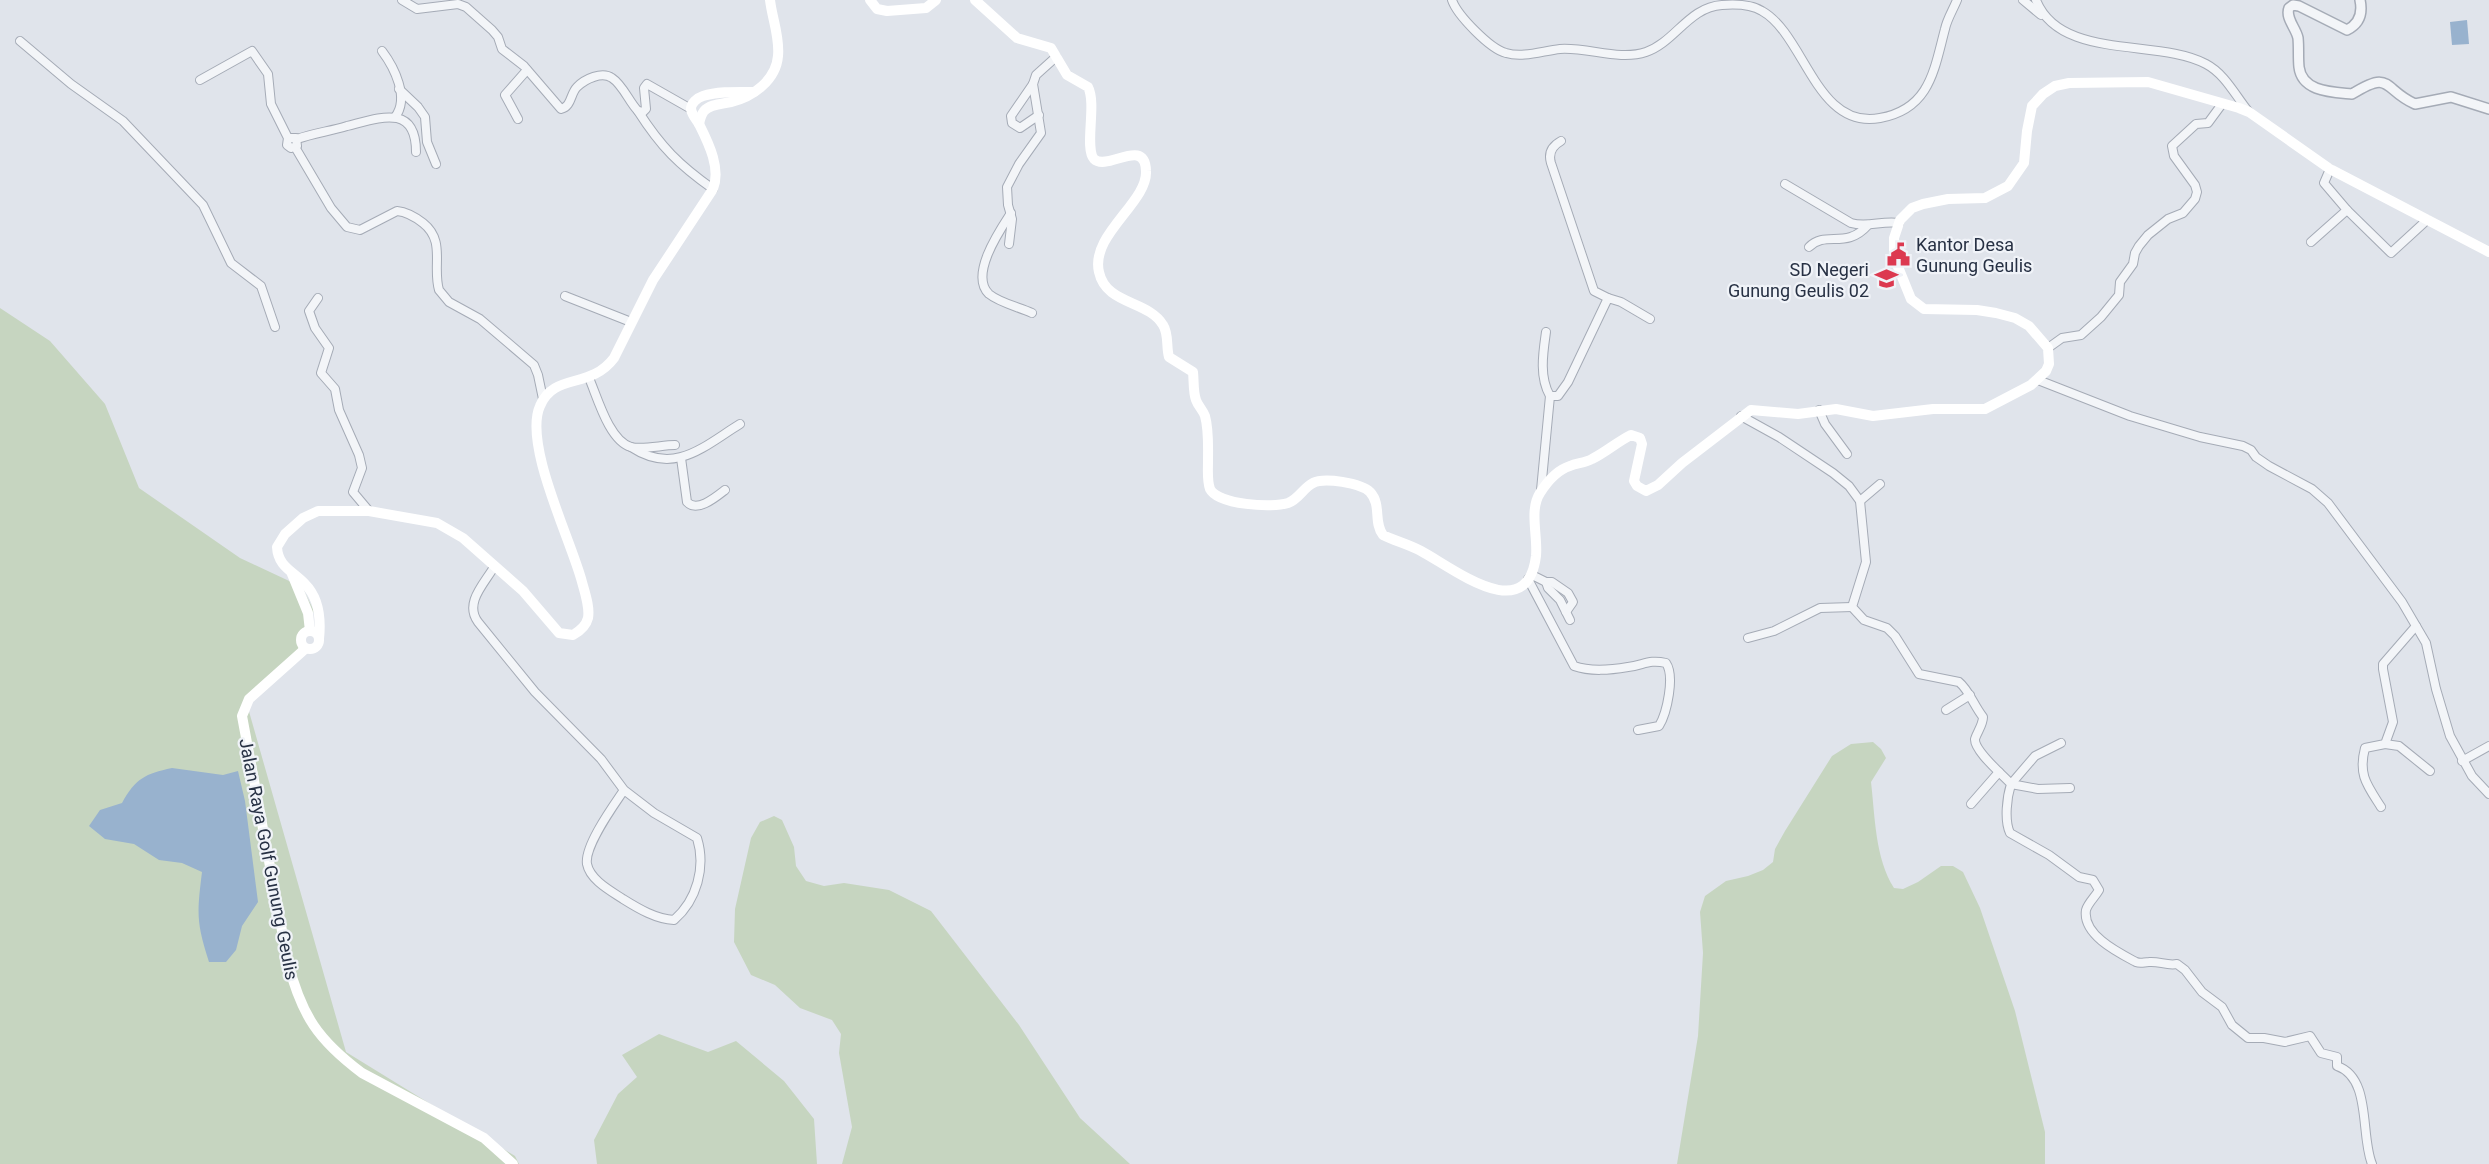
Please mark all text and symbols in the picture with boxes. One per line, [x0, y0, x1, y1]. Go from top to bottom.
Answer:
place label: Kantor Desa Gunung Geulis [1916, 234, 2032, 276]
public building icon: Kantor Desa Gunung Geulis [1885, 241, 1911, 267]
place label: SD Negeri Gunung Geulis 02 [1728, 259, 1869, 301]
school or university icon: SD Negeri Gunung Geulis 02 [1874, 266, 1900, 292]
street label: Jalan Raya Golf Gunung Geulis [235, 736, 303, 982]

